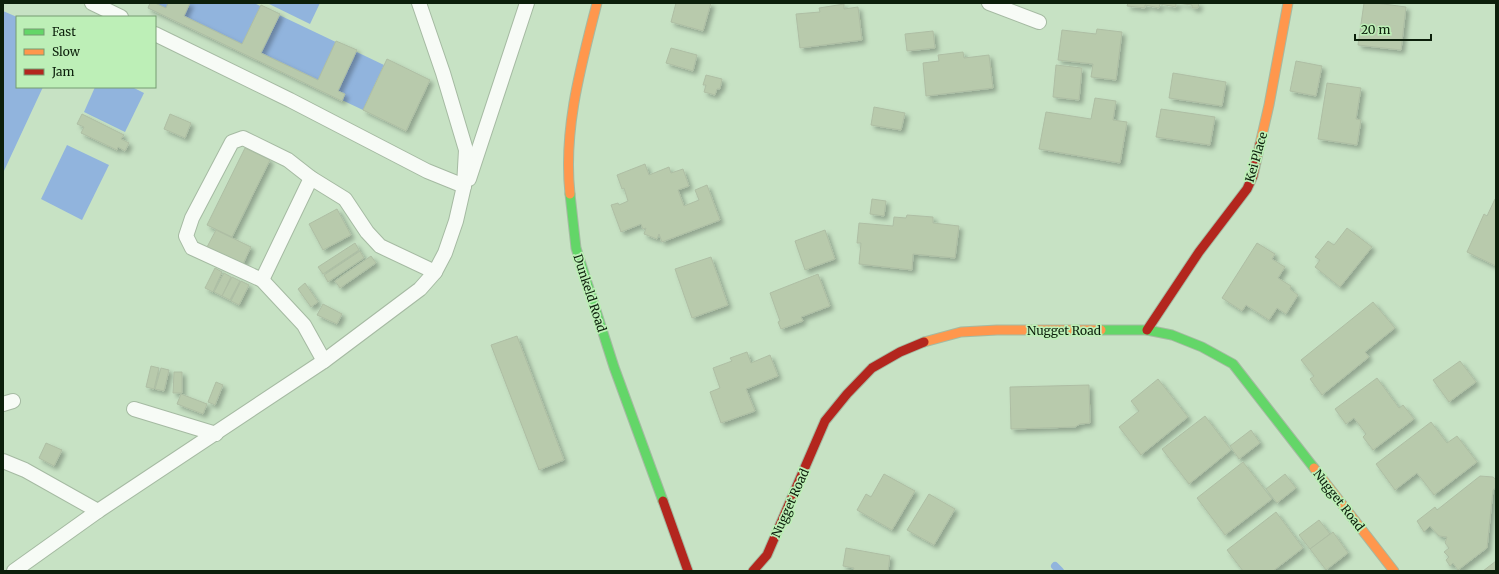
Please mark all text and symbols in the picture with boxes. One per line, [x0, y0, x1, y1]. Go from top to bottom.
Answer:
legend [16, 16, 156, 88]
scale bar [1355, 16, 1431, 42]
text: 20 m [1361, 22, 1390, 37]
text: Fast [52, 24, 76, 39]
text: Slow [52, 44, 81, 59]
text: Jam [51, 64, 75, 79]
street label: Kei Place [1242, 130, 1270, 184]
street label: Dunkeld Road [570, 252, 610, 334]
street label: Nugget Road [1027, 323, 1101, 338]
street label: Nugget Road [768, 466, 812, 540]
street label: Nugget Road [1310, 466, 1368, 534]

